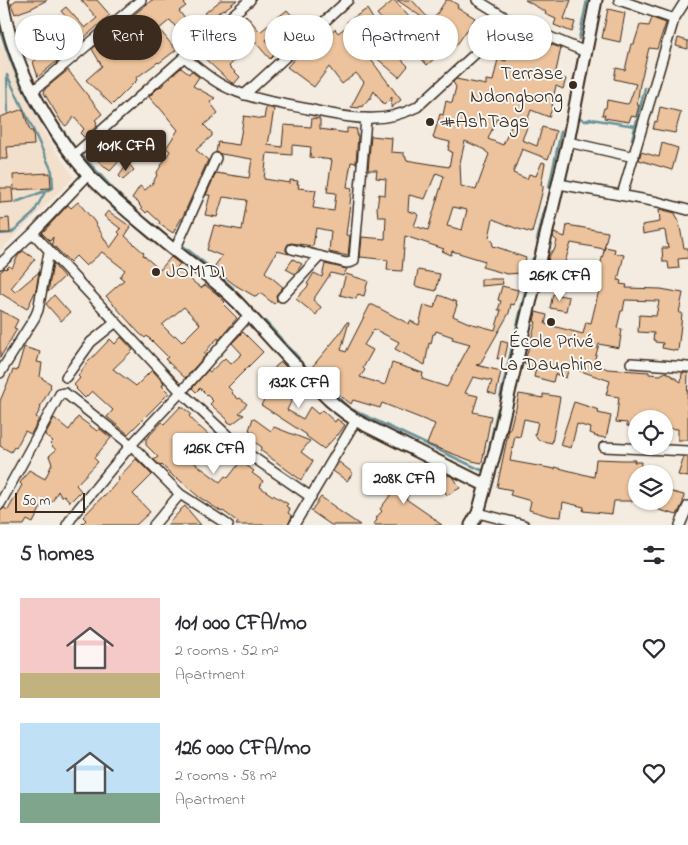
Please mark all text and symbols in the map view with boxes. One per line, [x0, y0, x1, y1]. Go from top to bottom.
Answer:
chip: Buy [15, 15, 83, 60]
chip: Rent [93, 15, 162, 60]
chip: Filters [172, 15, 255, 60]
chip: New [265, 15, 333, 60]
chip: Apartment [343, 15, 458, 60]
chip: House [468, 15, 552, 60]
place label: Terrase Ndongbong [470, 60, 563, 113]
marker: Terrase Ndongbong [567, 79, 579, 91]
place label: #AshTags [440, 108, 529, 138]
marker: #AshTags [424, 116, 436, 128]
pin: 101K CFA [74, 130, 178, 172]
text: 101K CFA [97, 134, 155, 158]
place label: JOMIDI [166, 258, 225, 287]
pin: 261K CFA [508, 260, 612, 302]
text: 261K CFA [530, 264, 590, 288]
marker: JOMIDI [150, 266, 162, 278]
marker: École Privé La Dauphine [545, 316, 557, 328]
place label: École Privé La Dauphine [500, 328, 602, 380]
pin: 132K CFA [247, 366, 351, 409]
text: 132K CFA [269, 371, 329, 395]
map controls [628, 410, 673, 510]
button: locate [628, 410, 673, 455]
pin: 126K CFA [162, 432, 266, 475]
text: 126K CFA [184, 437, 244, 461]
pin: 208K CFA [352, 462, 456, 505]
button: layers [628, 465, 673, 510]
text: 208K CFA [373, 467, 435, 491]
scale bar [15, 490, 85, 513]
text: 50 m [22, 491, 50, 512]
text: 5 homes [20, 540, 95, 570]
icon: filters [640, 541, 668, 569]
text: 101 000 CFA/mo [175, 609, 307, 639]
icon: home [60, 618, 120, 678]
icon: heart [640, 634, 668, 662]
text: 2 rooms · 52 m² [175, 639, 279, 663]
text: Apartment [175, 663, 245, 687]
text: 126 000 CFA/mo [175, 734, 311, 764]
icon: home [60, 743, 120, 803]
icon: heart [640, 759, 668, 787]
text: 2 rooms · 58 m² [175, 764, 277, 788]
text: Apartment [175, 788, 245, 812]

